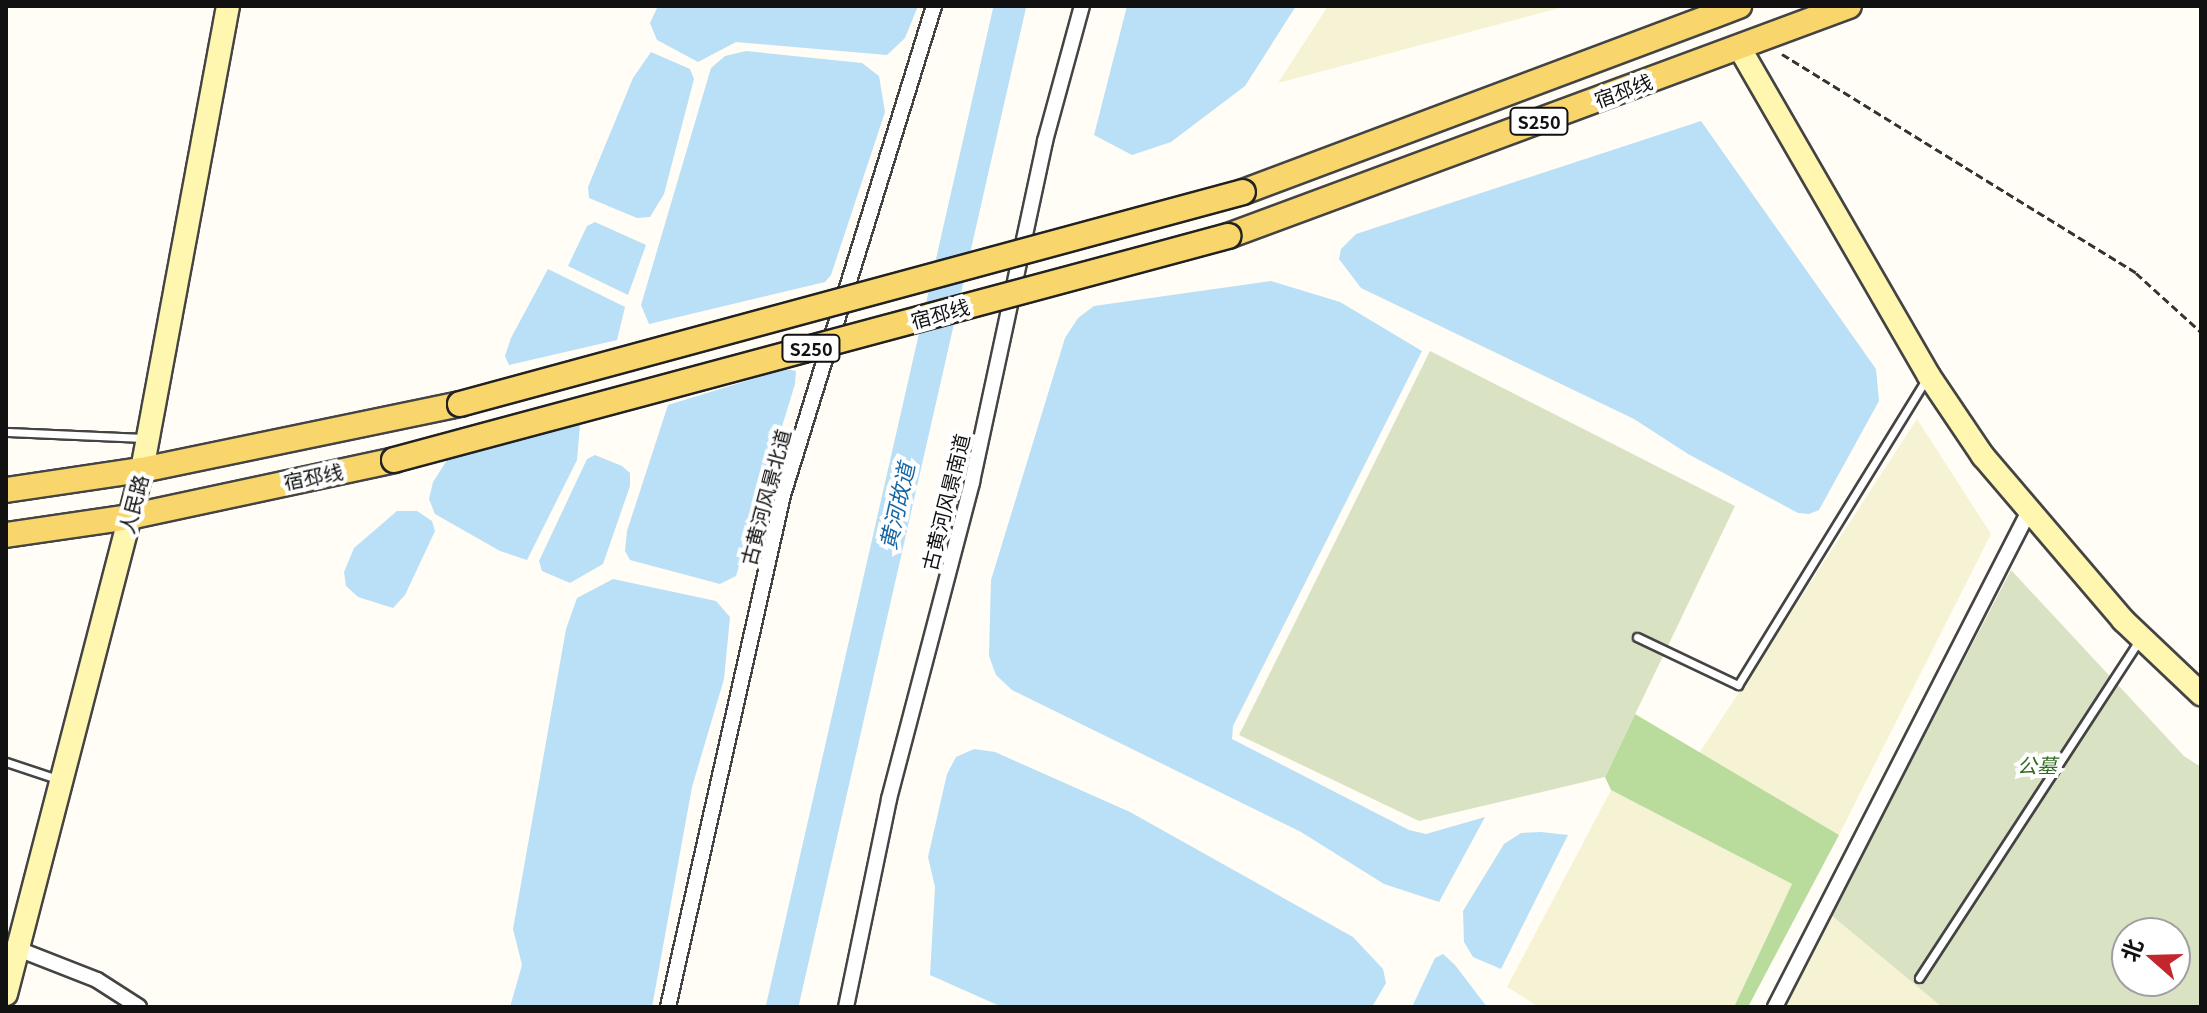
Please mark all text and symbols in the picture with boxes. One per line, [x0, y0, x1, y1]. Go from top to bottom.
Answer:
street label: 宿邳线 [1591, 68, 1655, 112]
road number: S250 [1509, 107, 1569, 135]
street label: 宿邳线 [908, 294, 972, 332]
road number: S250 [781, 334, 841, 362]
street label: 古黄河风景北道 [735, 426, 795, 568]
street label: 古黄河风景南道 [916, 431, 974, 573]
street label: 宿邳线 [281, 458, 345, 494]
water label: 黄河故道 [873, 460, 919, 552]
street label: 人民路 [114, 472, 152, 536]
park label: 公墓 [2017, 752, 2057, 776]
north arrow [2111, 917, 2191, 997]
text: 北 [2112, 934, 2149, 965]

